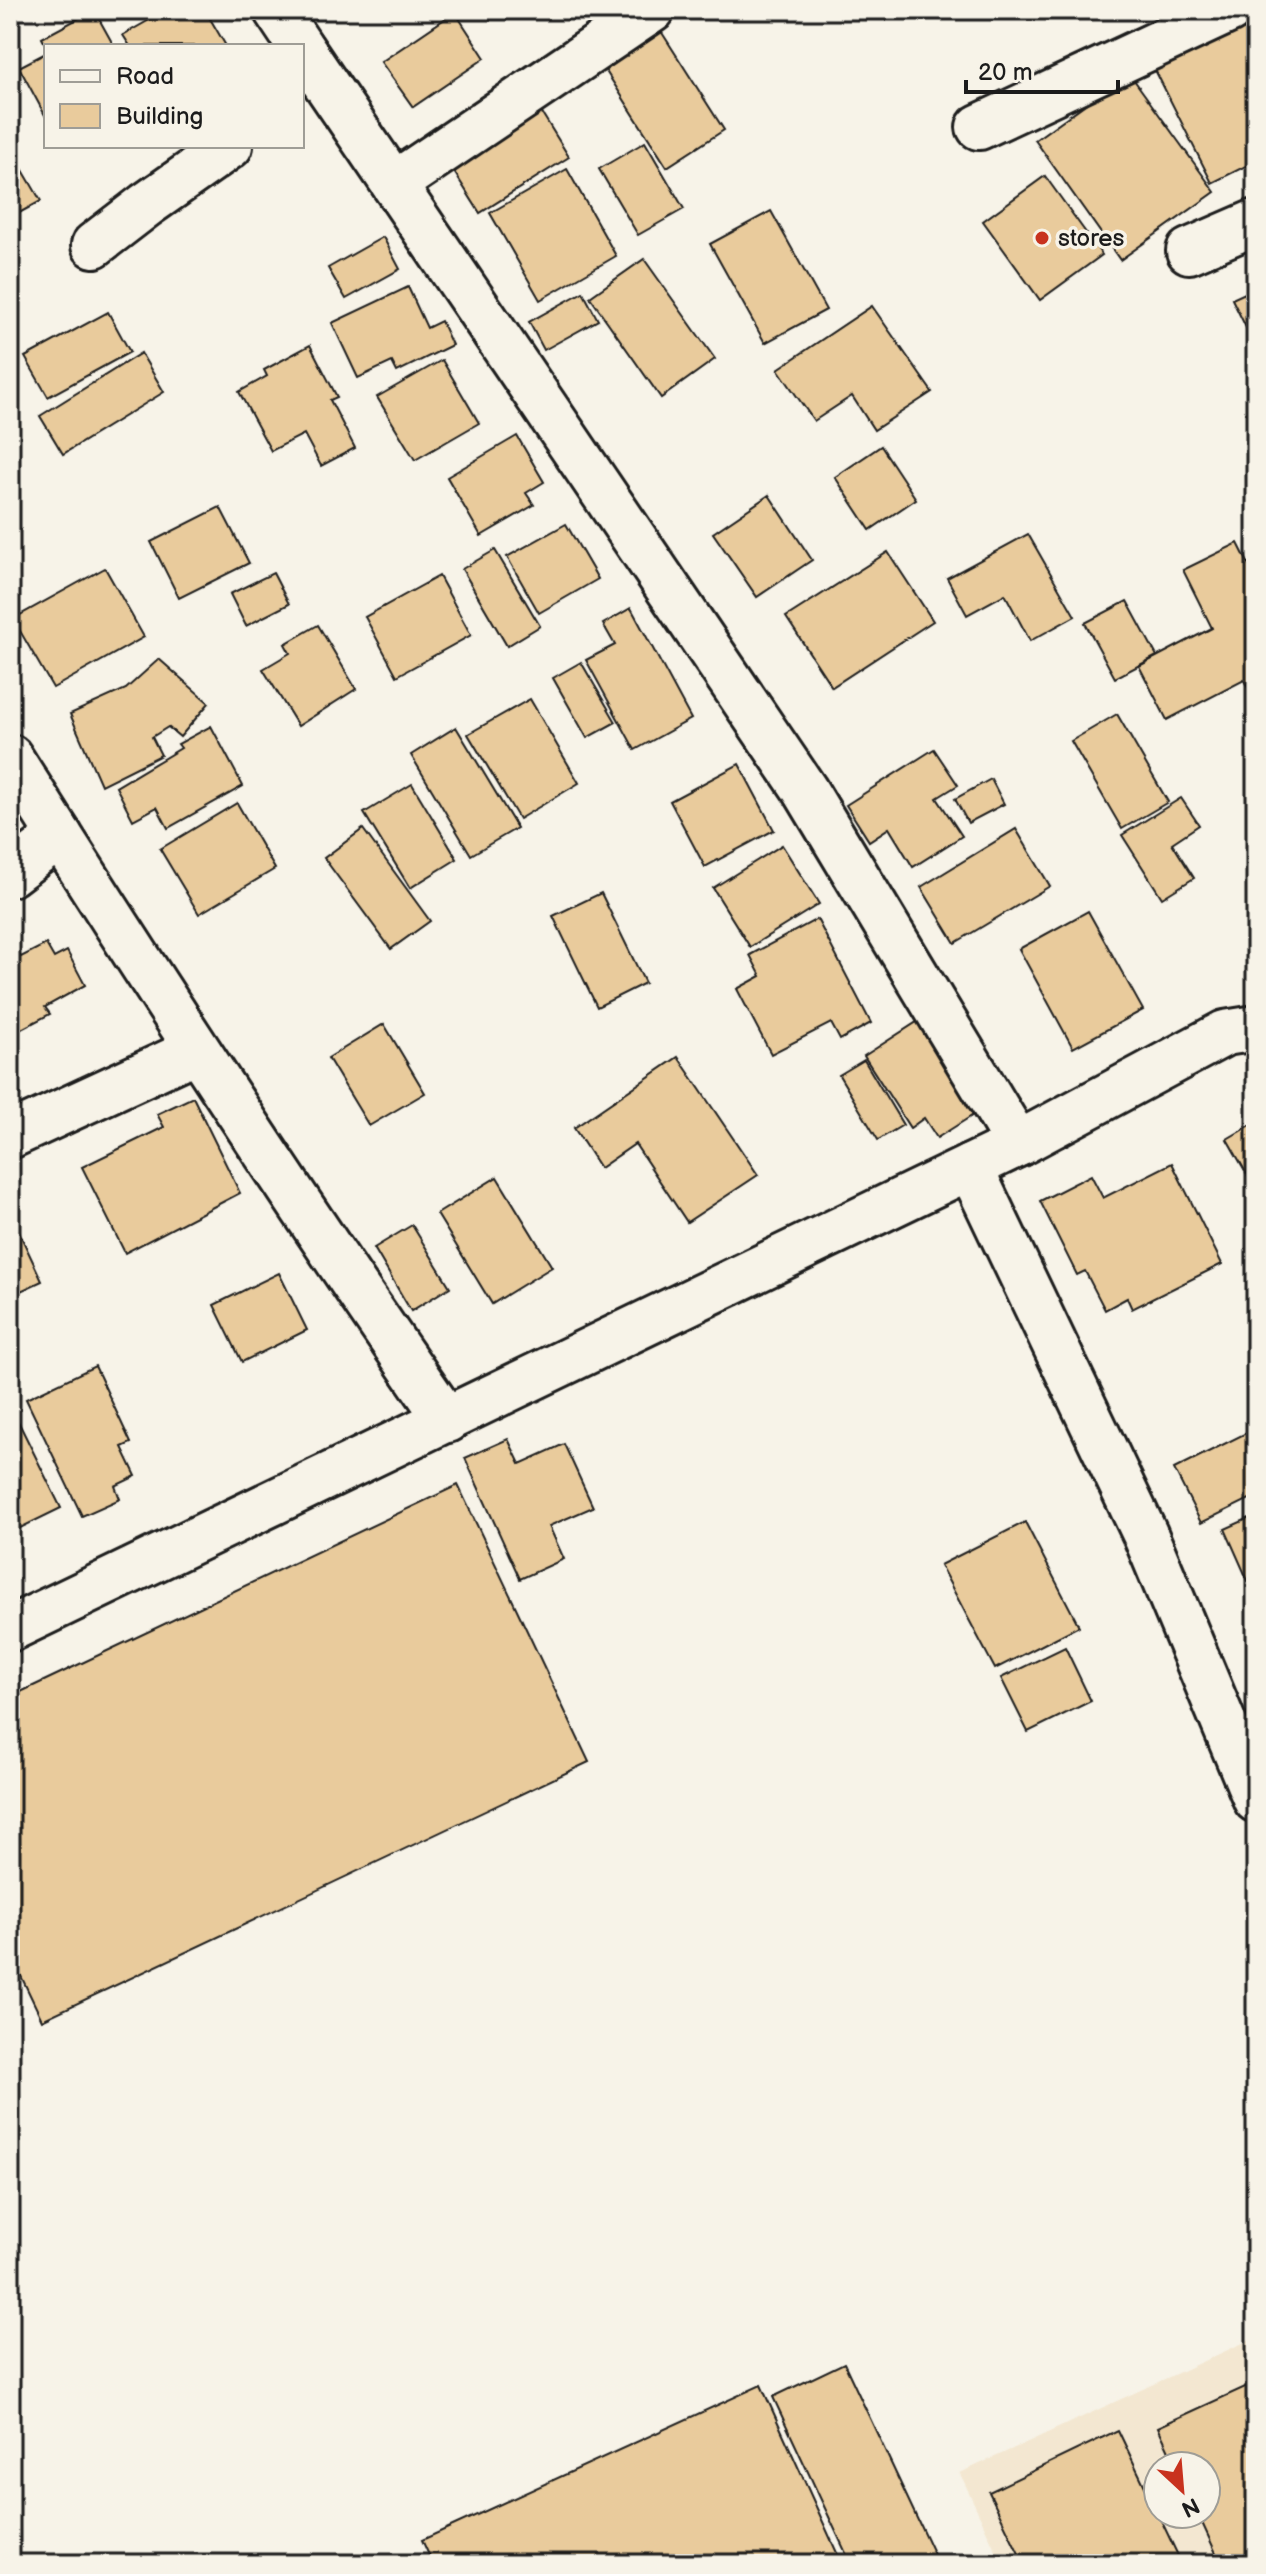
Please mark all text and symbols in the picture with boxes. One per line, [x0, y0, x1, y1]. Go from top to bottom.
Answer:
legend [44, 44, 304, 148]
scale bar [966, 44, 1118, 94]
text: 20 m [978, 58, 1033, 87]
text: Road [116, 62, 174, 91]
text: Building [116, 102, 203, 131]
place label: stores [1058, 224, 1125, 253]
marker: stores [1033, 229, 1051, 247]
north arrow [1142, 2450, 1222, 2530]
text: N [1177, 2491, 1203, 2522]

